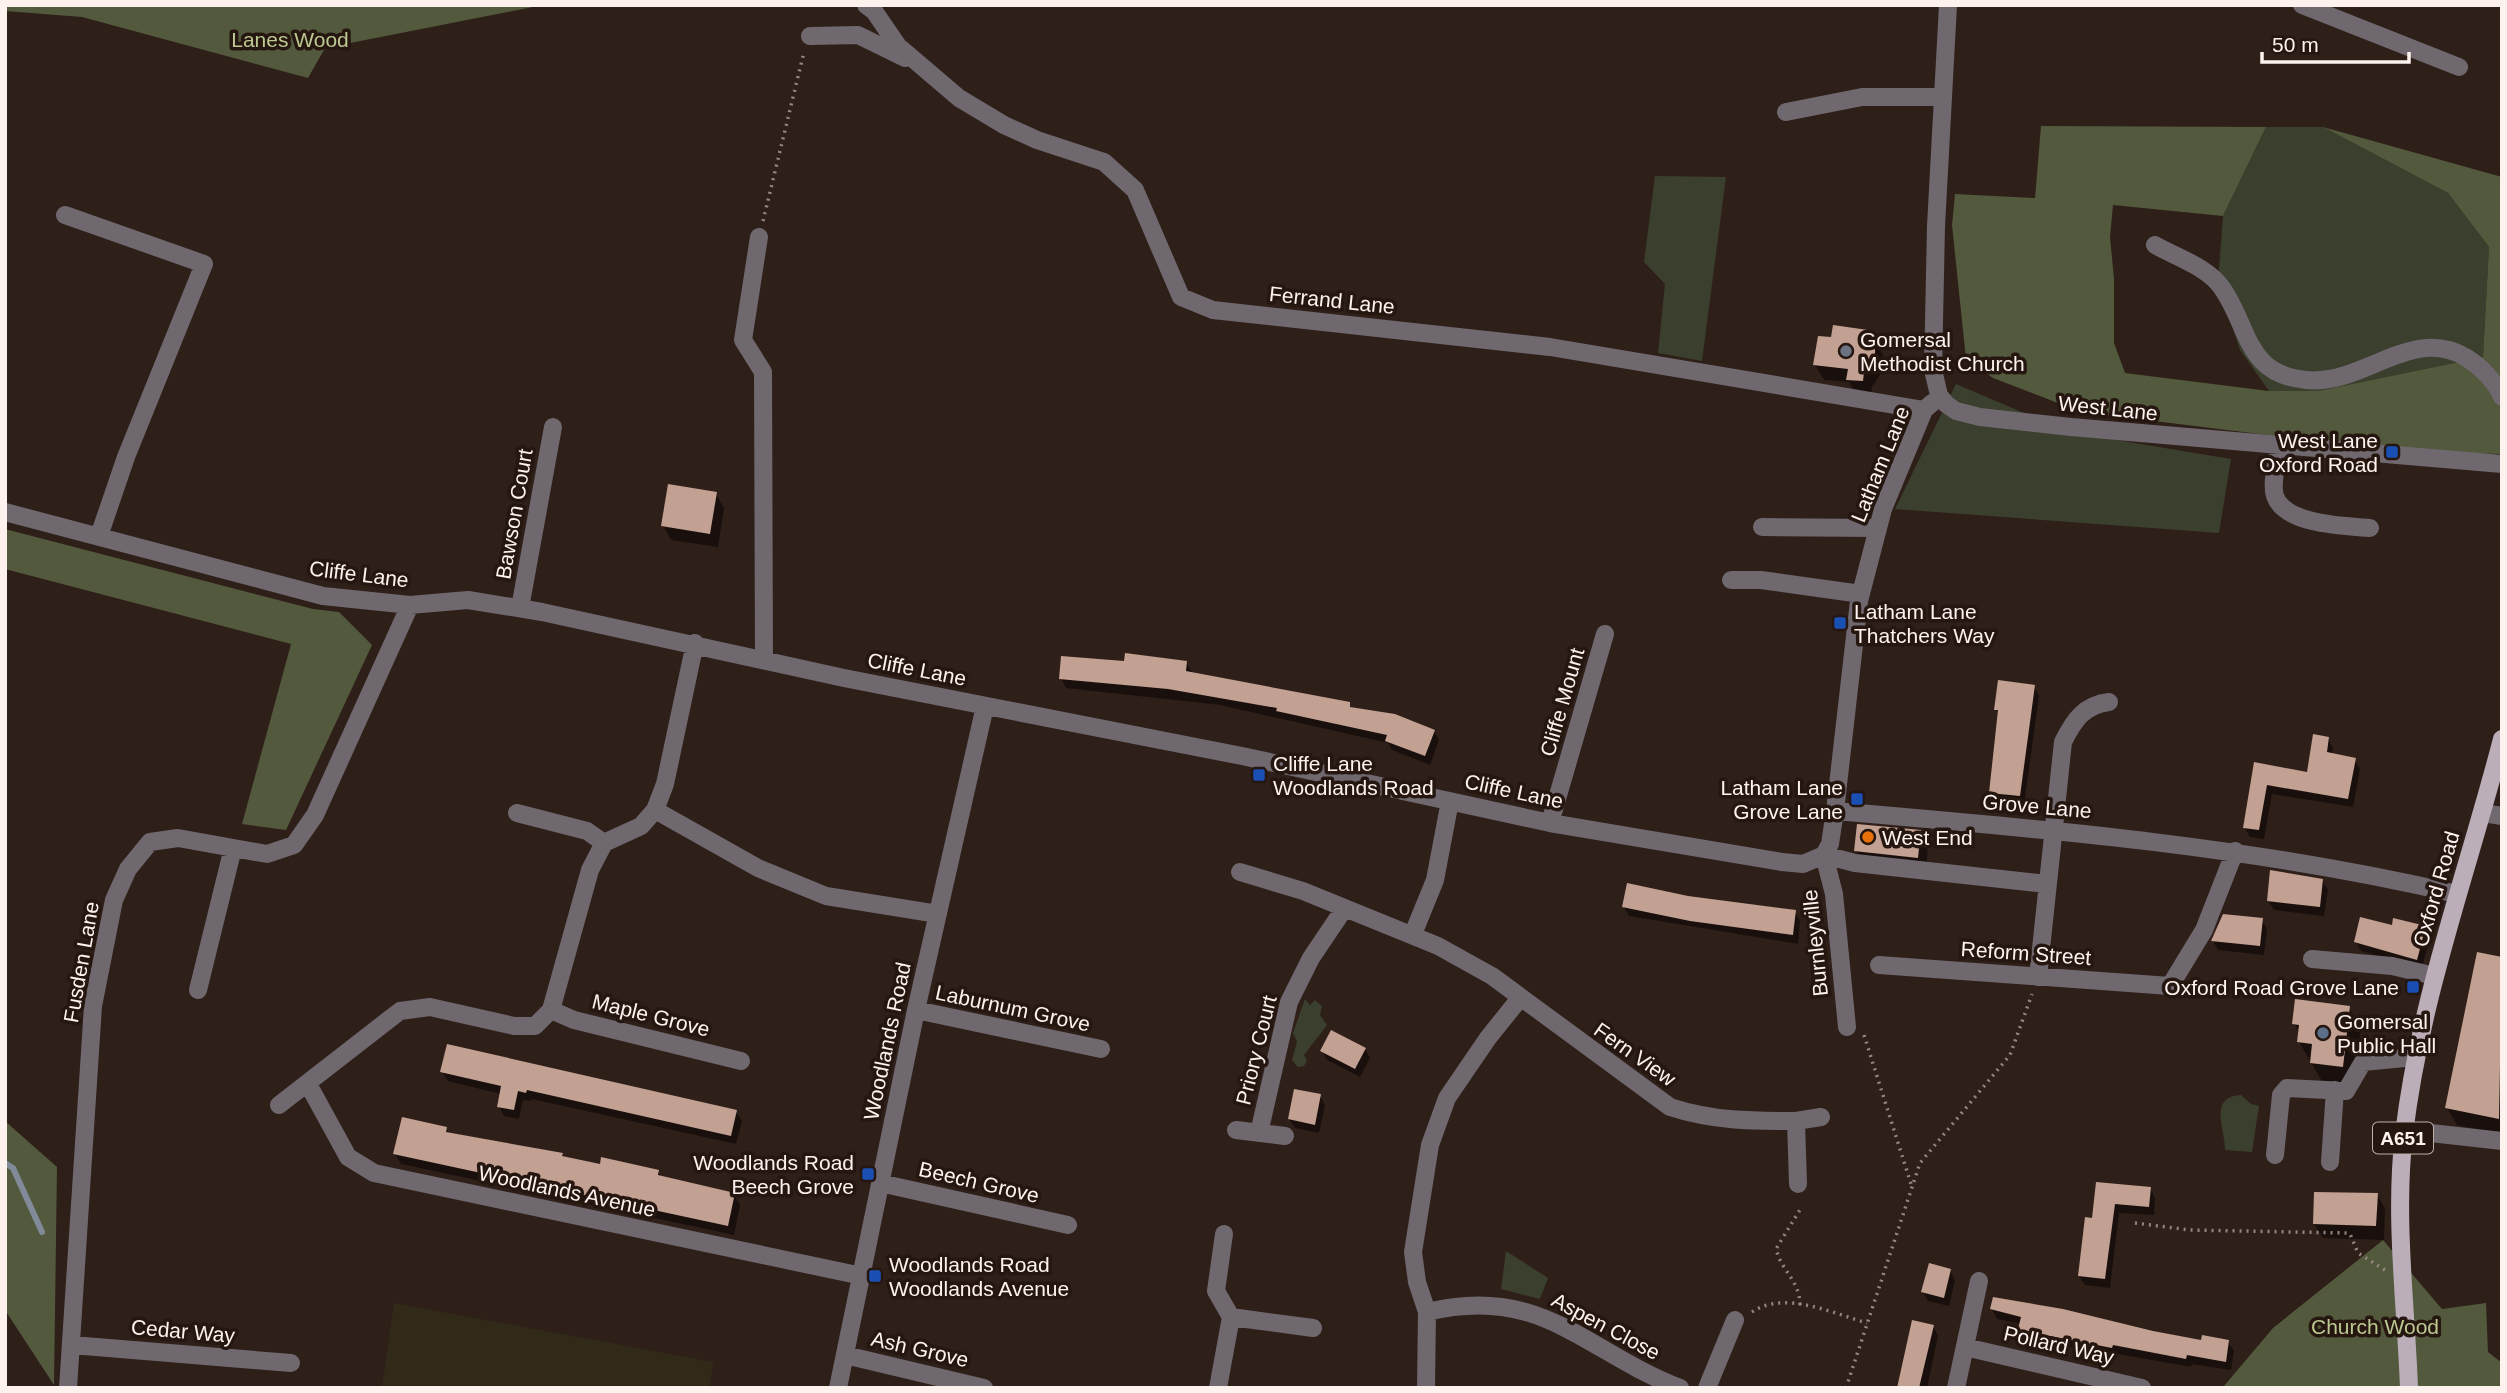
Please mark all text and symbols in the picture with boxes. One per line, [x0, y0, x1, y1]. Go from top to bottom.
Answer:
scale bar [2262, 21, 2409, 65]
park label: Lanes Wood [231, 28, 349, 51]
text: 50 m [2272, 33, 2319, 56]
street label: Ferrand Lane [1268, 282, 1396, 318]
place label: Gomersal Methodist Church [1860, 328, 2025, 375]
marker: Gomersal Methodist Church [1838, 343, 1854, 359]
street label: West Lane [2057, 391, 2159, 425]
street label: Latham Lane [1846, 403, 1914, 525]
place label: West Lane Oxford Road [2259, 429, 2378, 476]
marker: West Lane Oxford Road [2384, 444, 2400, 460]
street label: Bawson Court [491, 447, 537, 581]
street label: Cliffe Lane [308, 556, 410, 592]
place label: Latham Lane Thatchers Way [1854, 600, 1995, 647]
marker: Latham Lane Thatchers Way [1832, 615, 1848, 631]
street label: Cliffe Mount [1536, 645, 1588, 759]
street label: Cliffe Lane [866, 648, 968, 690]
place label: Cliffe Lane Woodlands Road [1273, 752, 1434, 799]
marker: Cliffe Lane Woodlands Road [1251, 767, 1267, 783]
street label: Cliffe Lane [1463, 769, 1565, 813]
place label: Latham Lane Grove Lane [1720, 776, 1843, 823]
street label: Grove Lane [1981, 790, 2093, 822]
marker: Latham Lane Grove Lane [1849, 791, 1865, 807]
place label: West End [1882, 826, 1973, 849]
marker: West End [1860, 829, 1876, 845]
street label: Oxford Road [2409, 829, 2463, 949]
street label: Burnleyville [1798, 888, 1832, 998]
street label: Fusden Lane [59, 900, 103, 1024]
street label: Reform Street [1960, 937, 2092, 969]
street label: Woodlands Road [859, 960, 915, 1122]
place label: Oxford Road Grove Lane [2164, 976, 2399, 999]
marker: Oxford Road Grove Lane [2405, 979, 2421, 995]
street label: Laburnum Grove [934, 980, 1092, 1036]
street label: Maple Grove [590, 989, 712, 1041]
street label: Priory Court [1231, 993, 1281, 1107]
place label: Gomersal Public Hall [2337, 1010, 2436, 1057]
street label: Fern View [1590, 1018, 1681, 1091]
marker: Gomersal Public Hall [2315, 1025, 2331, 1041]
road number: A651 [2373, 1122, 2433, 1154]
place label: Woodlands Road Beech Grove [693, 1151, 854, 1198]
street label: Beech Grove [917, 1157, 1041, 1207]
street label: Woodlands Avenue [476, 1161, 658, 1221]
marker: Woodlands Road Beech Grove [860, 1166, 876, 1182]
place label: Woodlands Road Woodlands Avenue [889, 1253, 1069, 1300]
marker: Woodlands Road Woodlands Avenue [867, 1268, 883, 1284]
street label: Aspen Close [1548, 1288, 1664, 1364]
street label: Cedar Way [130, 1315, 236, 1347]
park label: Church Wood [2311, 1315, 2439, 1338]
street label: Pollard Way [2002, 1321, 2117, 1369]
street label: Ash Grove [869, 1327, 971, 1371]

